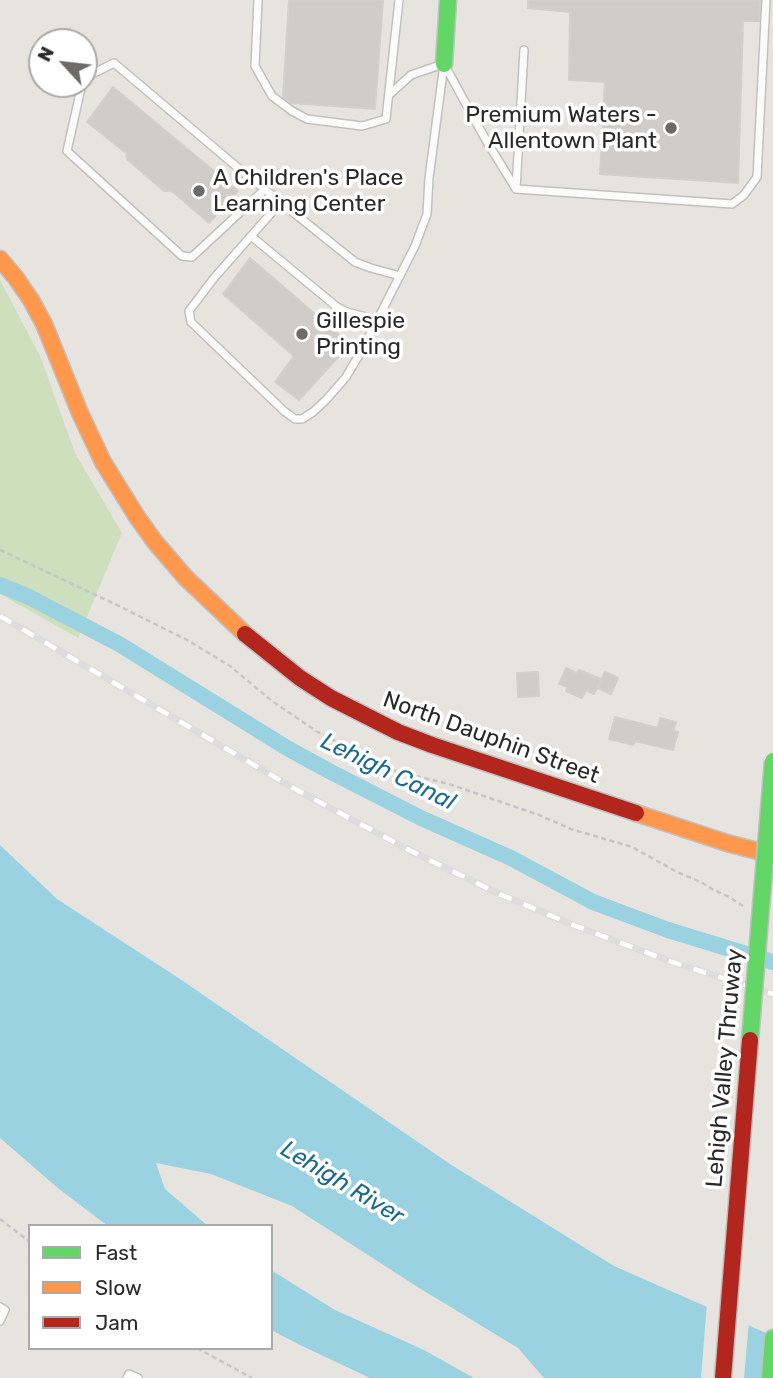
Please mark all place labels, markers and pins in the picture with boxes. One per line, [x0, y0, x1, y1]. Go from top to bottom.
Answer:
place label: Premium Waters - Allentown Plant [465, 101, 657, 155]
marker: Premium Waters - Allentown Plant [663, 120, 679, 136]
place label: A Children's Place Learning Center [213, 164, 403, 218]
marker: A Children's Place Learning Center [191, 183, 207, 199]
place label: Gillespie Printing [316, 307, 405, 361]
marker: Gillespie Printing [294, 326, 310, 342]

